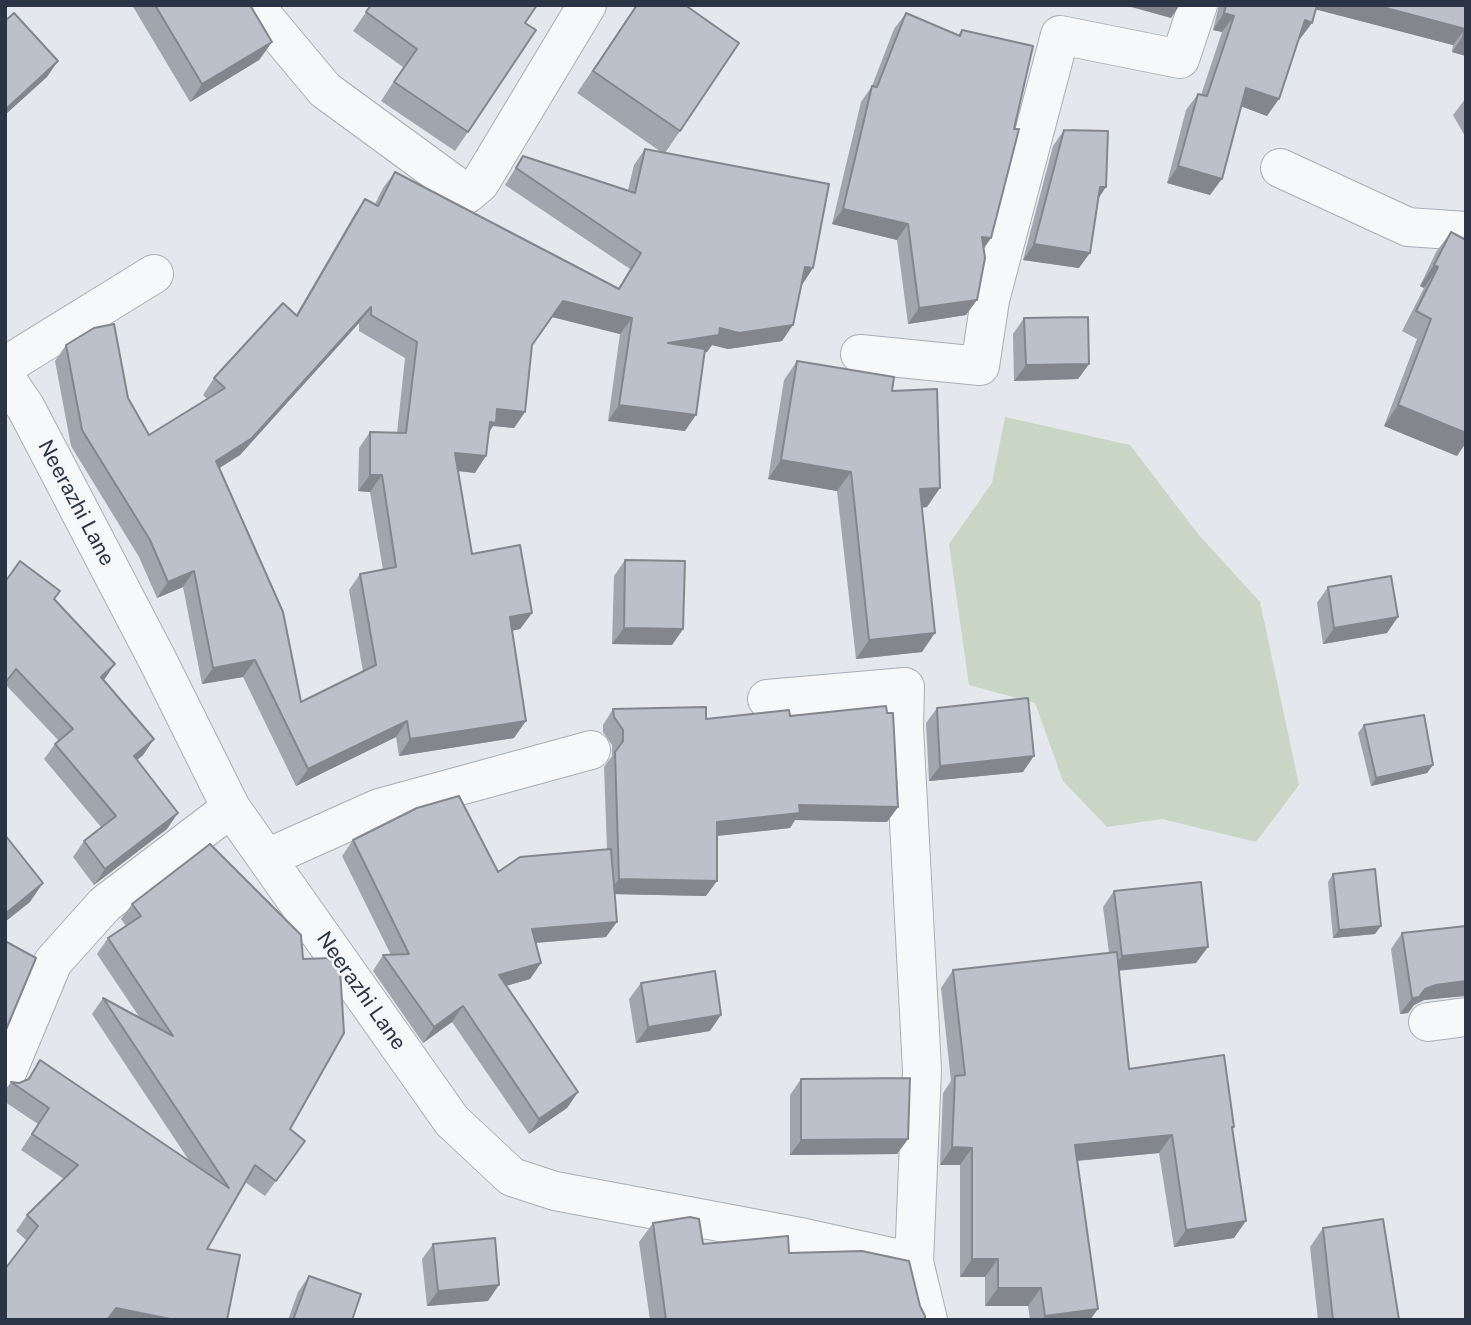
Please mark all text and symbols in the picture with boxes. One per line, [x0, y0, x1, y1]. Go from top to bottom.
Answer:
street label: Neerazhi Lane [32, 436, 120, 570]
street label: Neerazhi Lane [311, 927, 411, 1055]

